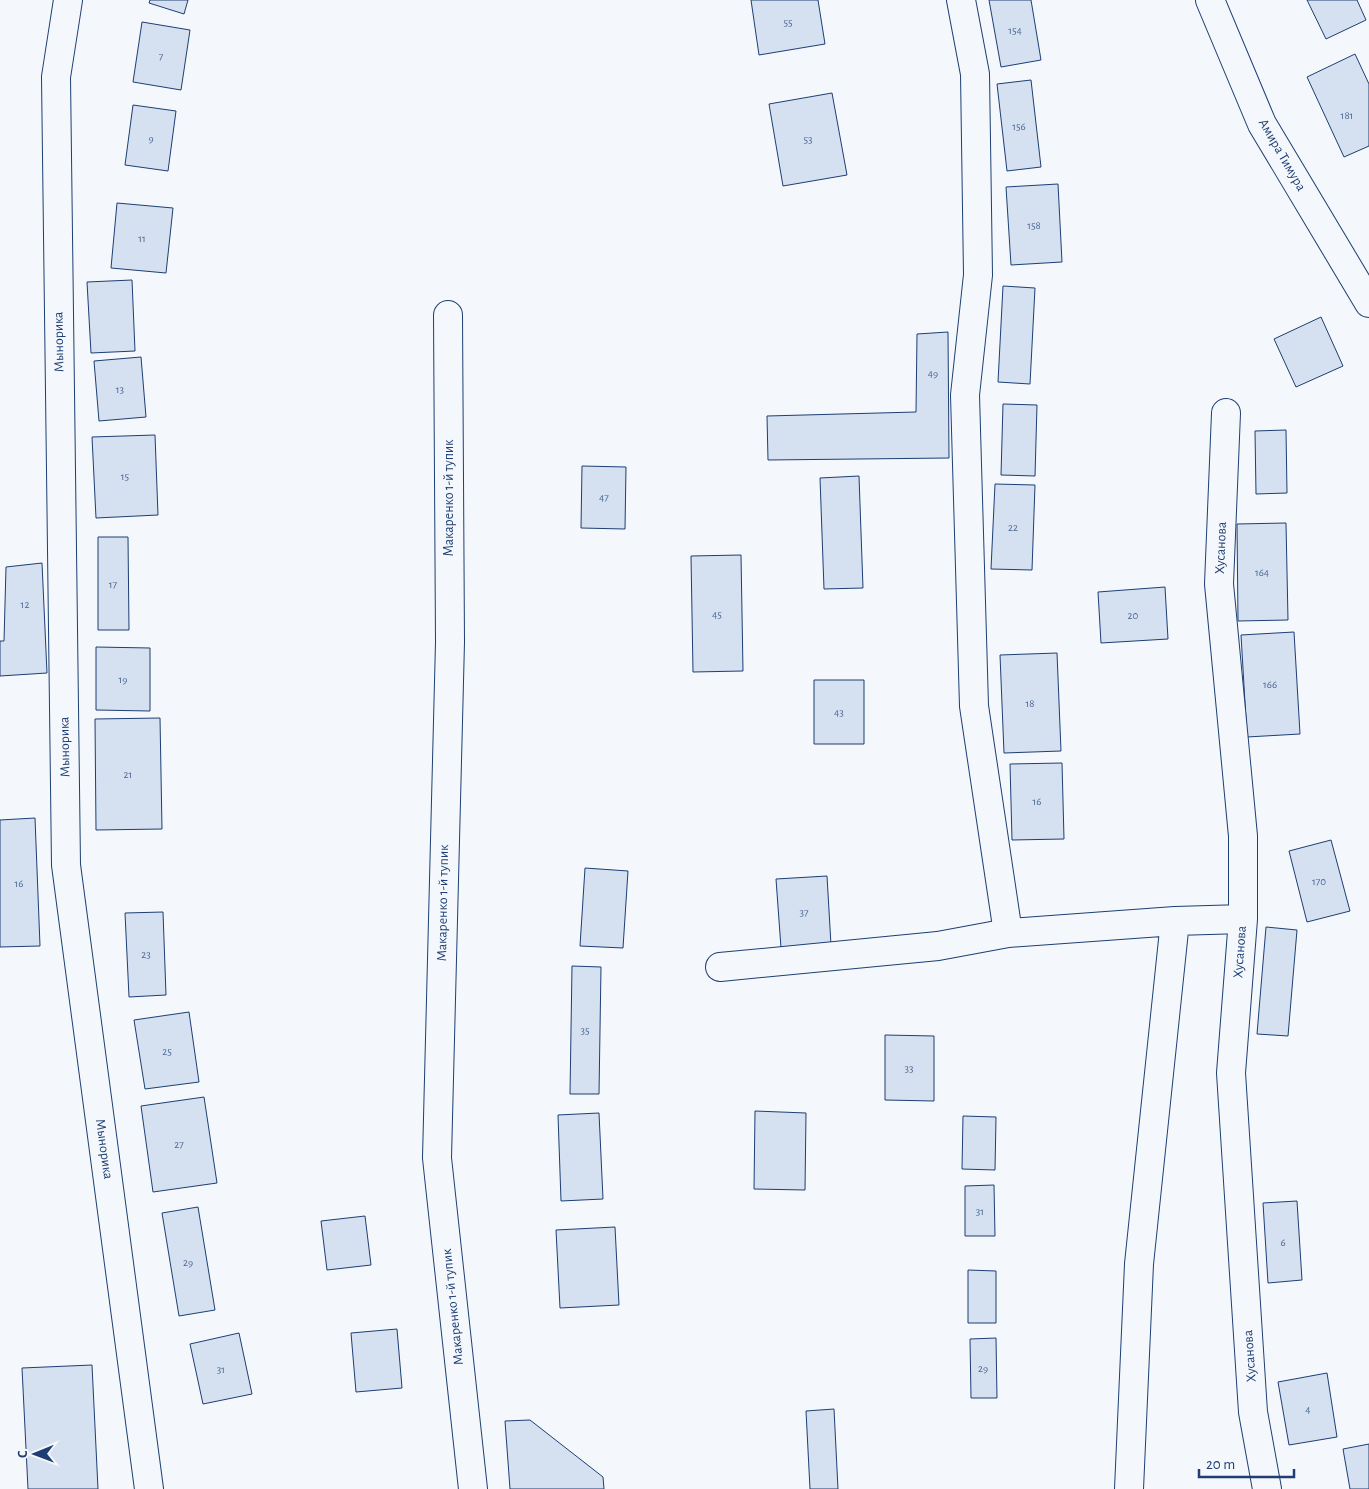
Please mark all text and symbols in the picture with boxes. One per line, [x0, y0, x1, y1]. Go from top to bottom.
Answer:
house number: 55 [783, 17, 793, 28]
house number: 154 [1008, 25, 1022, 36]
house number: 7 [159, 51, 164, 62]
house number: 181 [1341, 110, 1353, 121]
street label: Амира Тимура [1256, 117, 1309, 194]
house number: 156 [1012, 121, 1026, 132]
house number: 9 [148, 133, 154, 144]
house number: 53 [803, 134, 813, 145]
house number: 158 [1027, 220, 1041, 231]
house number: 11 [138, 233, 146, 244]
street label: Мынорика [51, 311, 67, 373]
house number: 49 [928, 368, 938, 379]
house number: 13 [116, 384, 125, 395]
street label: Макаренко 1-й тупик [442, 439, 456, 557]
house number: 15 [121, 471, 130, 482]
house number: 47 [599, 492, 609, 503]
street label: Хусанова [1213, 521, 1229, 574]
house number: 22 [1008, 522, 1018, 533]
house number: 164 [1255, 567, 1269, 578]
house number: 17 [109, 579, 118, 590]
house number: 12 [21, 599, 29, 610]
house number: 45 [712, 609, 722, 620]
house number: 20 [1128, 610, 1139, 621]
house number: 19 [119, 674, 127, 685]
house number: 166 [1263, 679, 1277, 690]
house number: 18 [1026, 698, 1035, 709]
house number: 43 [834, 707, 844, 718]
street label: Мынорика [57, 716, 73, 778]
house number: 21 [124, 769, 132, 780]
house number: 16 [1033, 796, 1041, 807]
street label: Макаренко 1-й тупик [435, 844, 451, 962]
house number: 170 [1312, 876, 1326, 887]
house number: 16 [15, 878, 23, 889]
house number: 37 [799, 907, 809, 918]
street label: Хусанова [1231, 925, 1249, 979]
house number: 23 [141, 949, 151, 960]
house number: 35 [580, 1025, 590, 1036]
house number: 25 [162, 1046, 172, 1057]
house number: 33 [904, 1063, 914, 1074]
street label: Мынорика [93, 1118, 115, 1181]
house number: 27 [174, 1139, 184, 1150]
house number: 31 [976, 1206, 984, 1217]
house number: 6 [1280, 1237, 1286, 1248]
street label: Макаренко 1-й тупик [440, 1247, 466, 1366]
house number: 29 [183, 1257, 193, 1268]
street label: Хусанова [1241, 1329, 1259, 1383]
house number: 29 [978, 1363, 988, 1374]
house number: 31 [217, 1364, 225, 1375]
house number: 4 [1305, 1404, 1311, 1415]
north arrow [10, 1429, 60, 1479]
scale bar [1199, 1446, 1294, 1478]
text: С [16, 1450, 30, 1458]
text: 20 m [1206, 1457, 1235, 1472]

